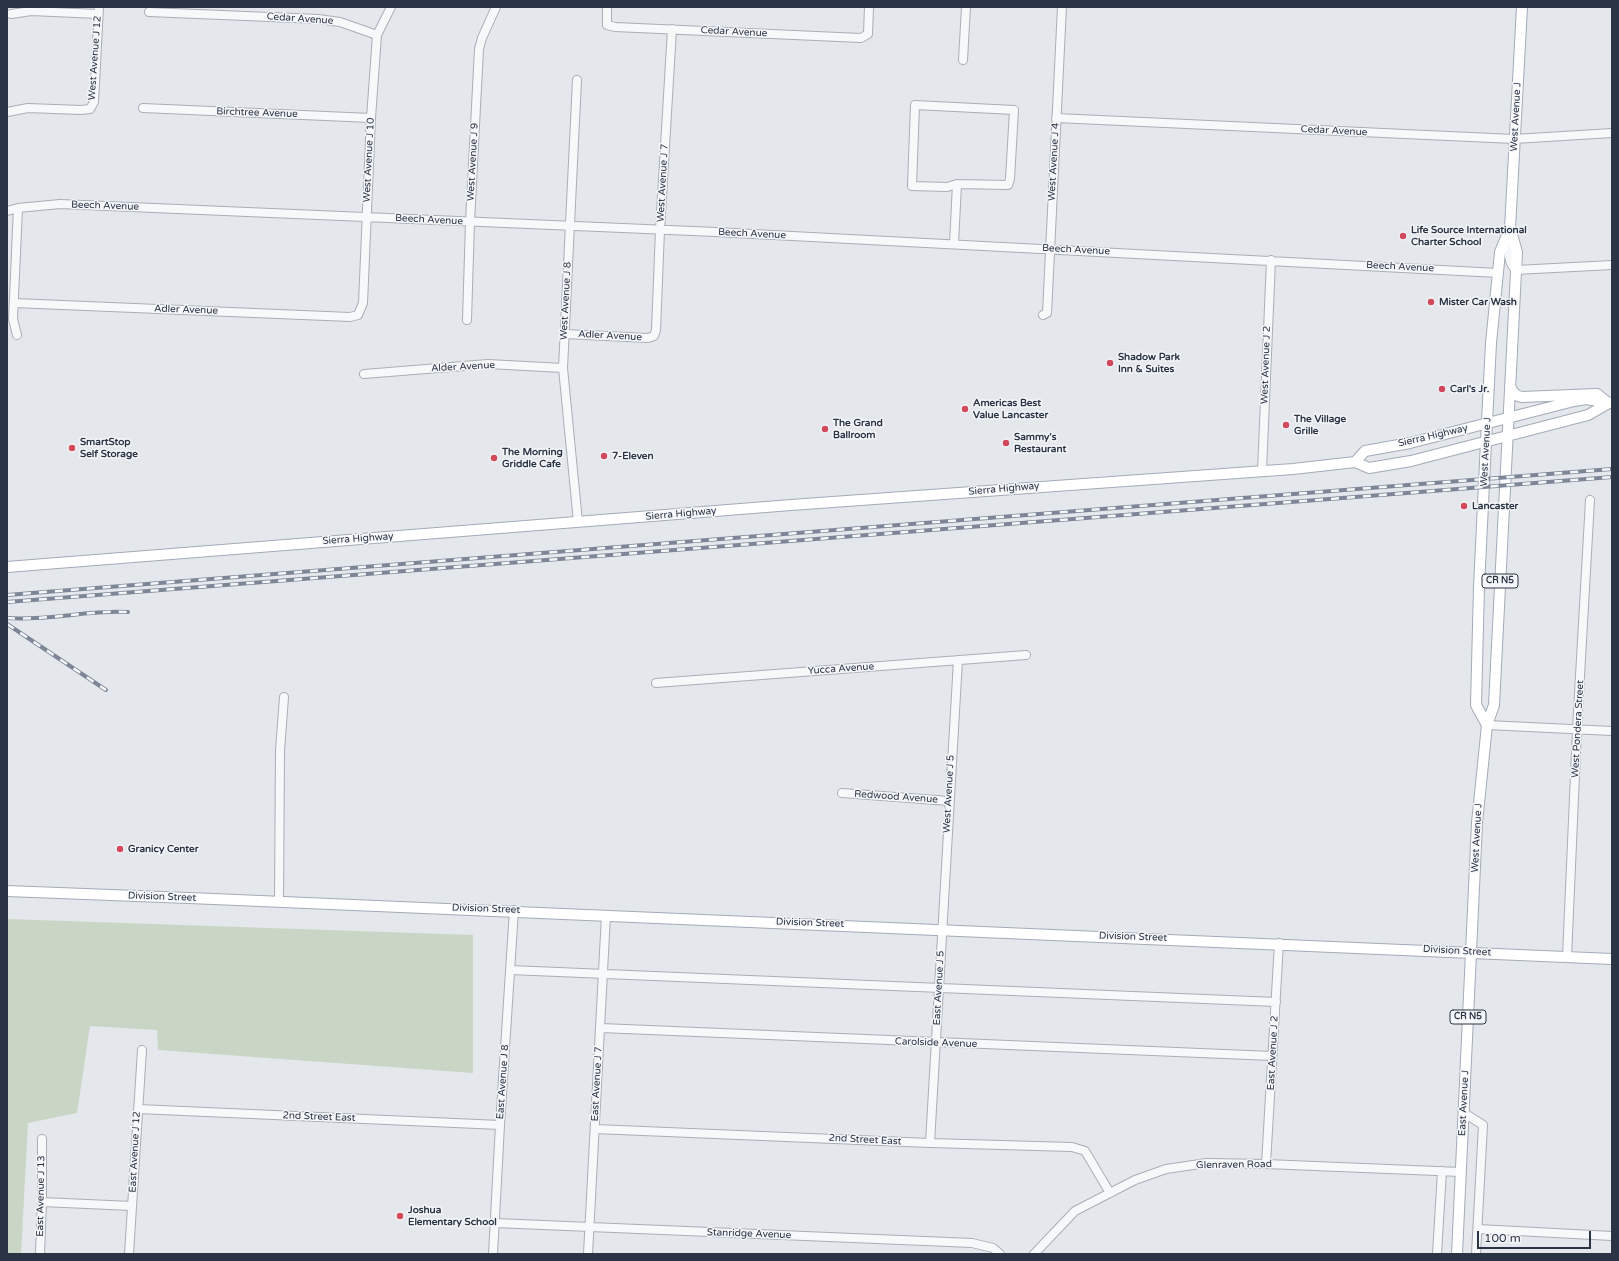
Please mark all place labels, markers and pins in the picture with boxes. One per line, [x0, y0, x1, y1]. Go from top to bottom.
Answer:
place label: Life Source International Charter School [1411, 224, 1527, 248]
marker: Life Source International Charter School [1398, 231, 1408, 241]
place label: Mister Car Wash [1439, 296, 1517, 308]
marker: Mister Car Wash [1426, 297, 1436, 307]
place label: Shadow Park Inn & Suites [1118, 351, 1180, 374]
marker: Shadow Park Inn & Suites [1105, 358, 1115, 368]
place label: Carl's Jr. [1450, 383, 1489, 395]
marker: Carl's Jr. [1437, 384, 1447, 394]
place label: Americas Best Value Lancaster [973, 397, 1048, 420]
marker: Americas Best Value Lancaster [960, 404, 970, 414]
place label: The Village Grille [1294, 413, 1346, 436]
place label: The Grand Ballroom [833, 417, 883, 440]
marker: The Village Grille [1281, 420, 1291, 430]
marker: The Grand Ballroom [820, 424, 830, 434]
place label: Sammy's Restaurant [1014, 431, 1066, 454]
place label: SmartStop Self Storage [80, 436, 138, 460]
marker: Sammy's Restaurant [1001, 438, 1011, 448]
marker: SmartStop Self Storage [67, 443, 77, 453]
place label: The Morning Griddle Cafe [502, 446, 563, 470]
place label: 7-Eleven [612, 450, 654, 462]
marker: 7-Eleven [599, 451, 609, 461]
marker: The Morning Griddle Cafe [489, 453, 499, 463]
place label: Lancaster [1472, 500, 1518, 512]
marker: Lancaster [1459, 501, 1469, 511]
place label: Granicy Center [128, 843, 199, 855]
marker: Granicy Center [115, 844, 125, 854]
place label: Joshua Elementary School [408, 1204, 497, 1228]
marker: Joshua Elementary School [395, 1211, 405, 1221]

